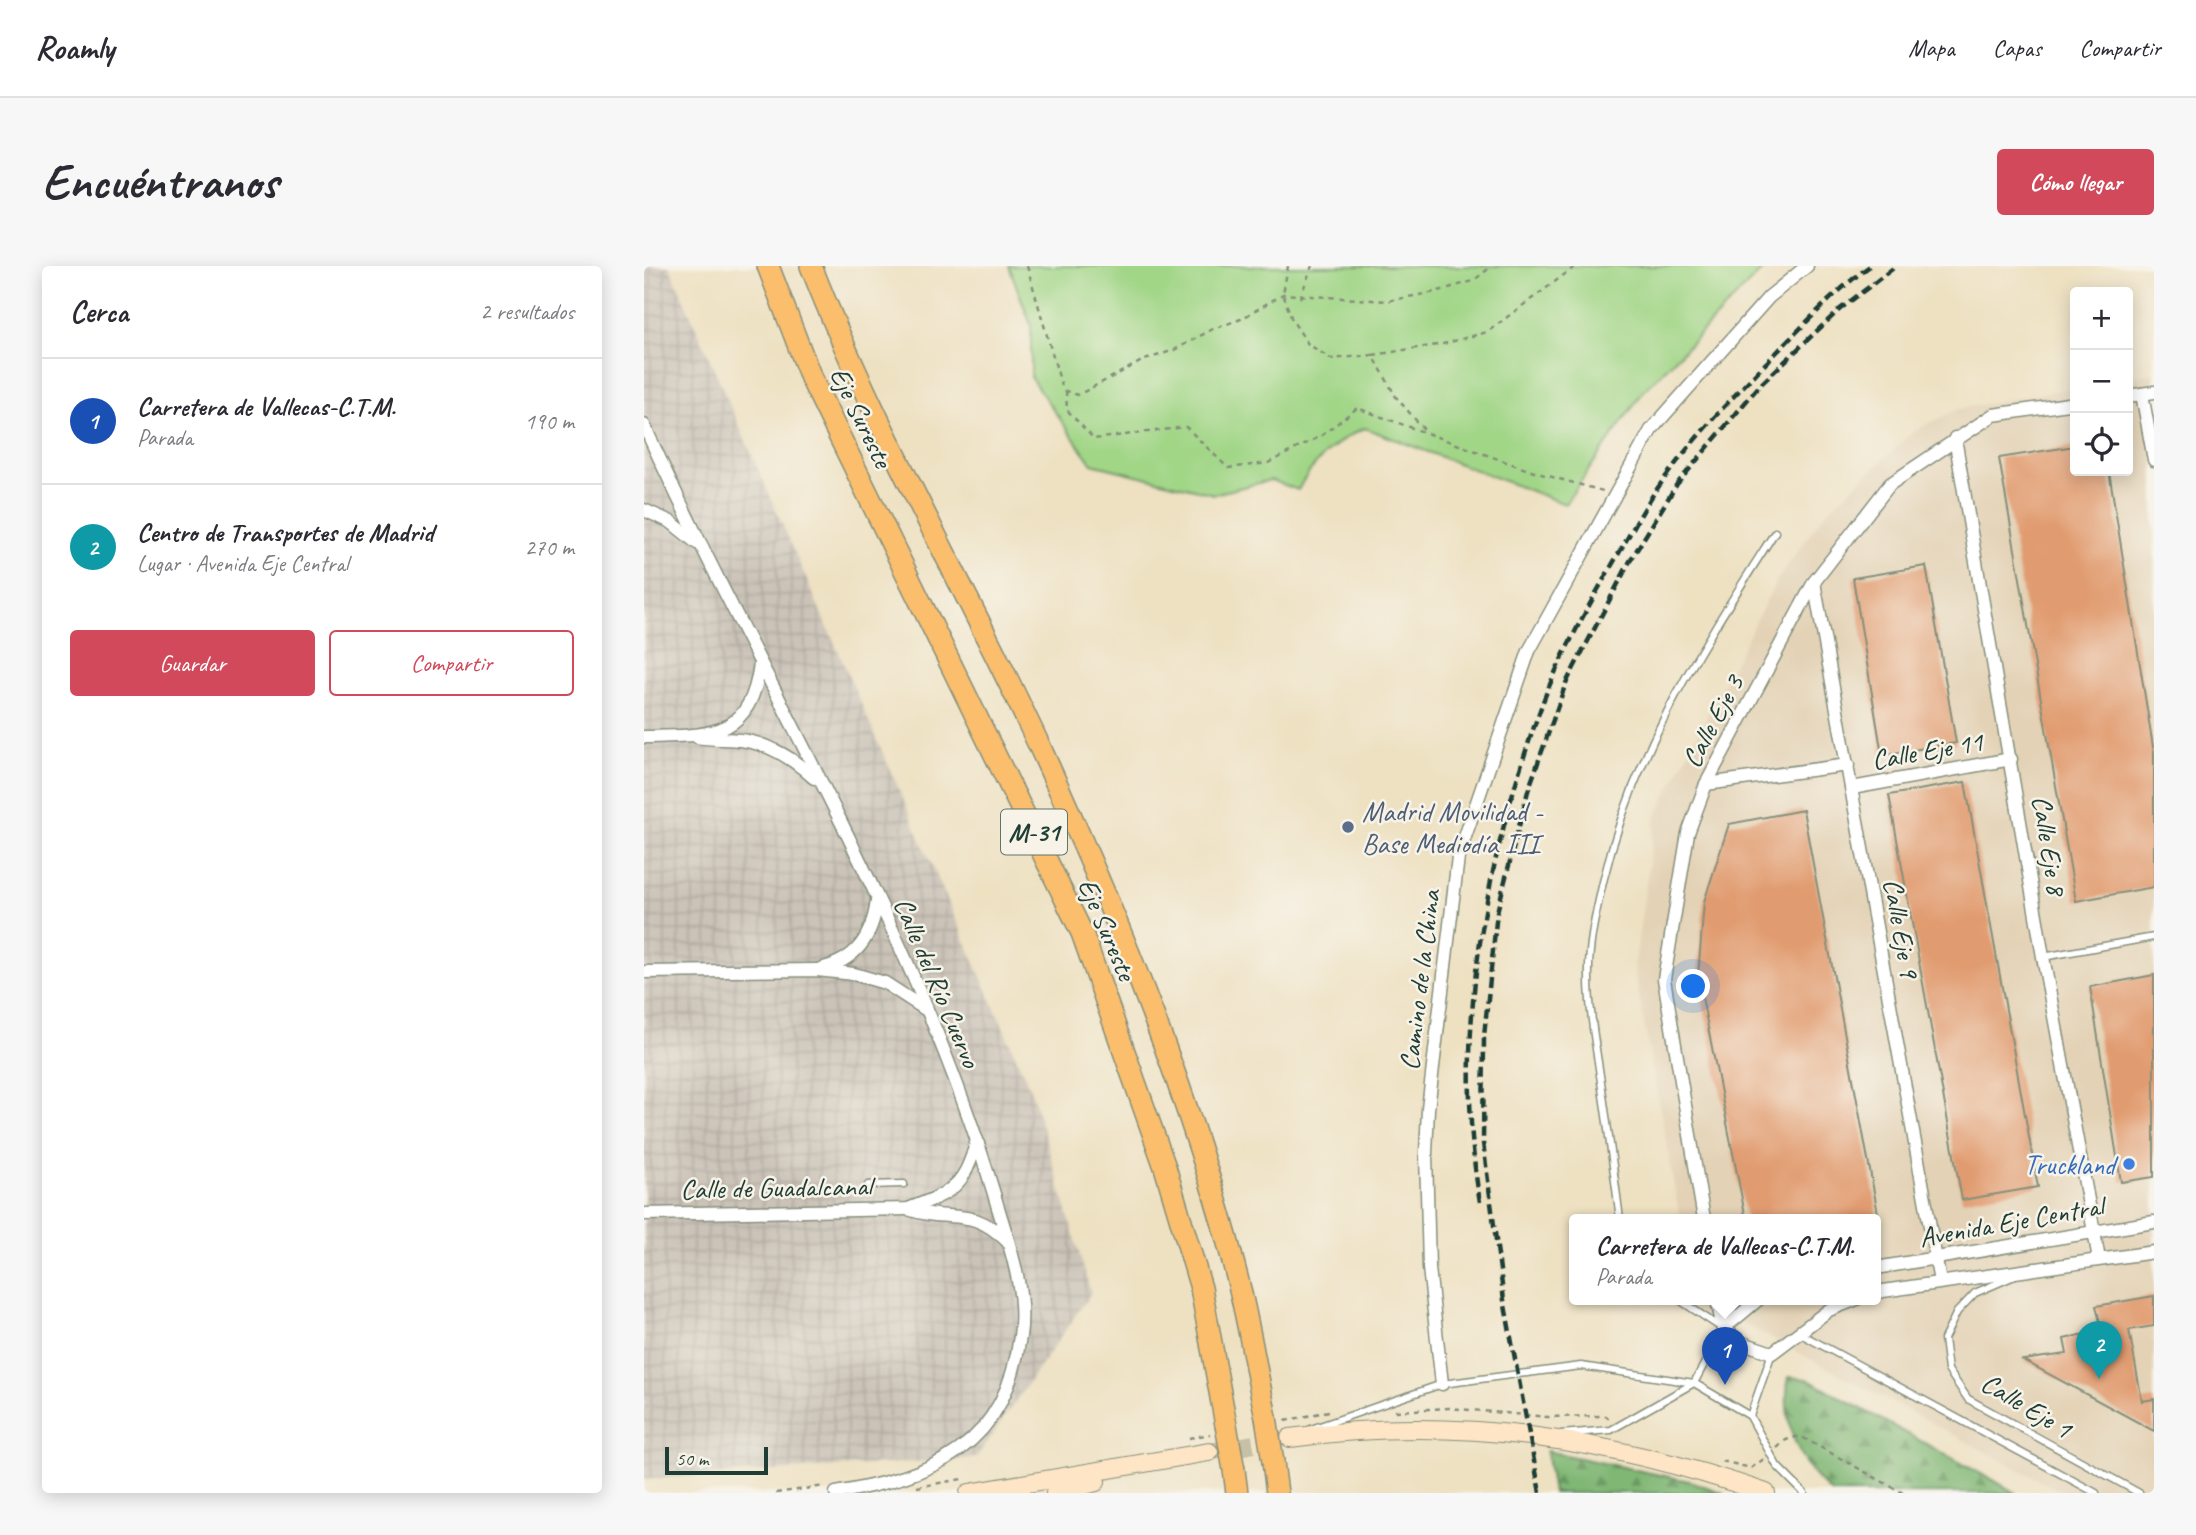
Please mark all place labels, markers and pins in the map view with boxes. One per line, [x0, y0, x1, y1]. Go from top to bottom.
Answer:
place label: Madrid Movilidad - Base Mediodía III [1362, 794, 1545, 861]
marker: Madrid Movilidad - Base Mediodía III [1340, 819, 1356, 835]
place label: Truckland [2024, 1147, 2119, 1182]
marker: Truckland [2121, 1156, 2137, 1172]
pin: 2 [2076, 1321, 2122, 1379]
pin: 1 [1702, 1327, 1748, 1385]

